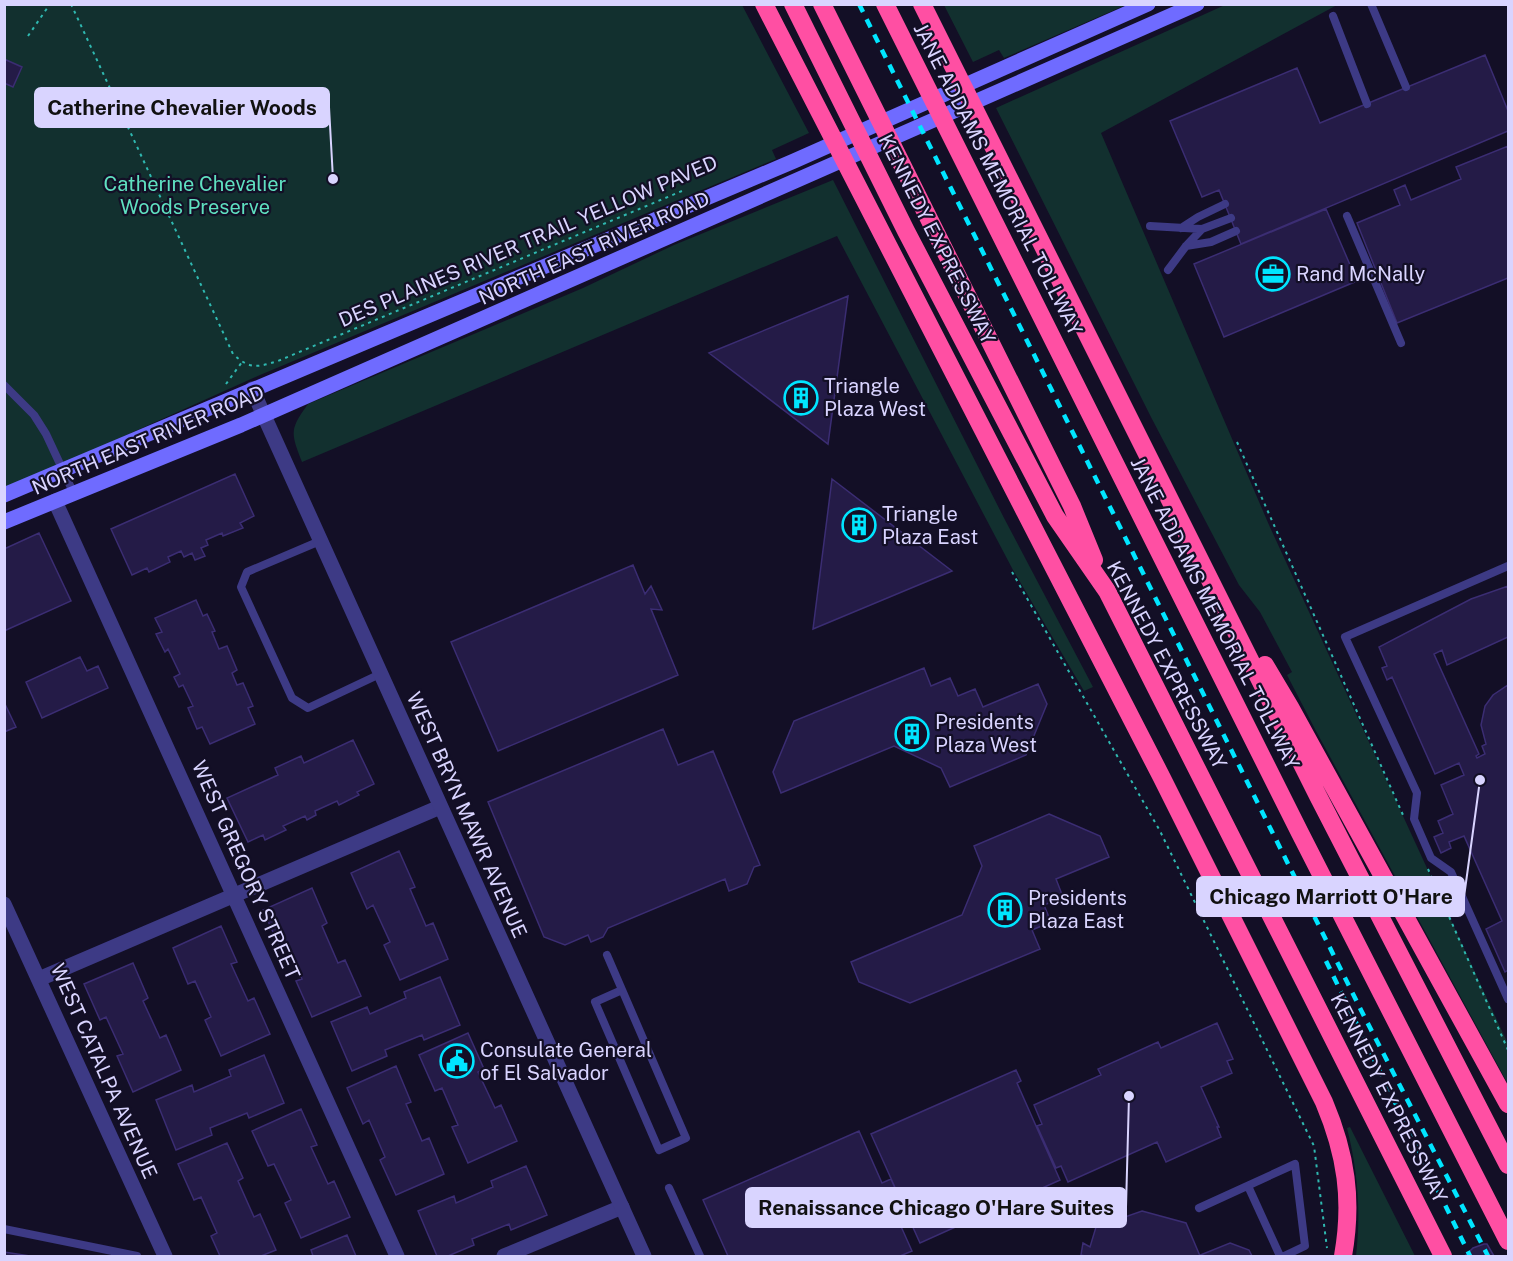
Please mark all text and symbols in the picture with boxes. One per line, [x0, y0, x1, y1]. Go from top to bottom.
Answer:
street label: JANE ADDAMS MEMORIAL TOLLWAY [908, 19, 1088, 339]
callout: Catherine Chevalier Woods [35, 88, 329, 127]
text: Catherine Chevalier Woods [47, 95, 317, 120]
street label: KENNEDY EXPRESSWAY [874, 130, 1000, 348]
street label: DES PLAINES RIVER TRAIL YELLOW PAVED [335, 150, 721, 332]
park label: Catherine Chevalier Woods Preserve [104, 172, 287, 219]
street label: NORTH EAST RIVER ROAD [475, 186, 713, 310]
office icon: Rand McNally [1255, 256, 1291, 292]
place label: Rand McNally [1296, 262, 1426, 286]
place label: Triangle Plaza West [824, 374, 926, 421]
street label: NORTH EAST RIVER ROAD [28, 380, 268, 500]
building icon: Triangle Plaza West [783, 380, 819, 416]
street label: JANE ADDAMS MEMORIAL TOLLWAY [1125, 453, 1305, 773]
place label: Triangle Plaza East [882, 502, 978, 549]
building icon: Triangle Plaza East [841, 507, 877, 543]
street label: KENNEDY EXPRESSWAY [1102, 557, 1232, 773]
street label: WEST BRYN MAWR AVENUE [402, 688, 532, 942]
place label: Presidents Plaza West [935, 710, 1037, 757]
building icon: Presidents Plaza West [894, 716, 930, 752]
street label: WEST GREGORY STREET [187, 757, 305, 983]
callout: Chicago Marriott O'Hare [1197, 877, 1464, 916]
text: Chicago Marriott O'Hare [1209, 884, 1453, 909]
place label: Presidents Plaza East [1028, 886, 1127, 933]
building icon: Presidents Plaza East [987, 892, 1023, 928]
street label: WEST CATALPA AVENUE [46, 960, 162, 1182]
street label: KENNEDY EXPRESSWAY [1326, 989, 1452, 1207]
place label: Consulate General of El Salvador [480, 1038, 652, 1085]
public building icon: Consulate General of El Salvador [439, 1043, 475, 1079]
callout: Renaissance Chicago O'Hare Suites [746, 1188, 1126, 1227]
text: Renaissance Chicago O'Hare Suites [758, 1195, 1114, 1220]

